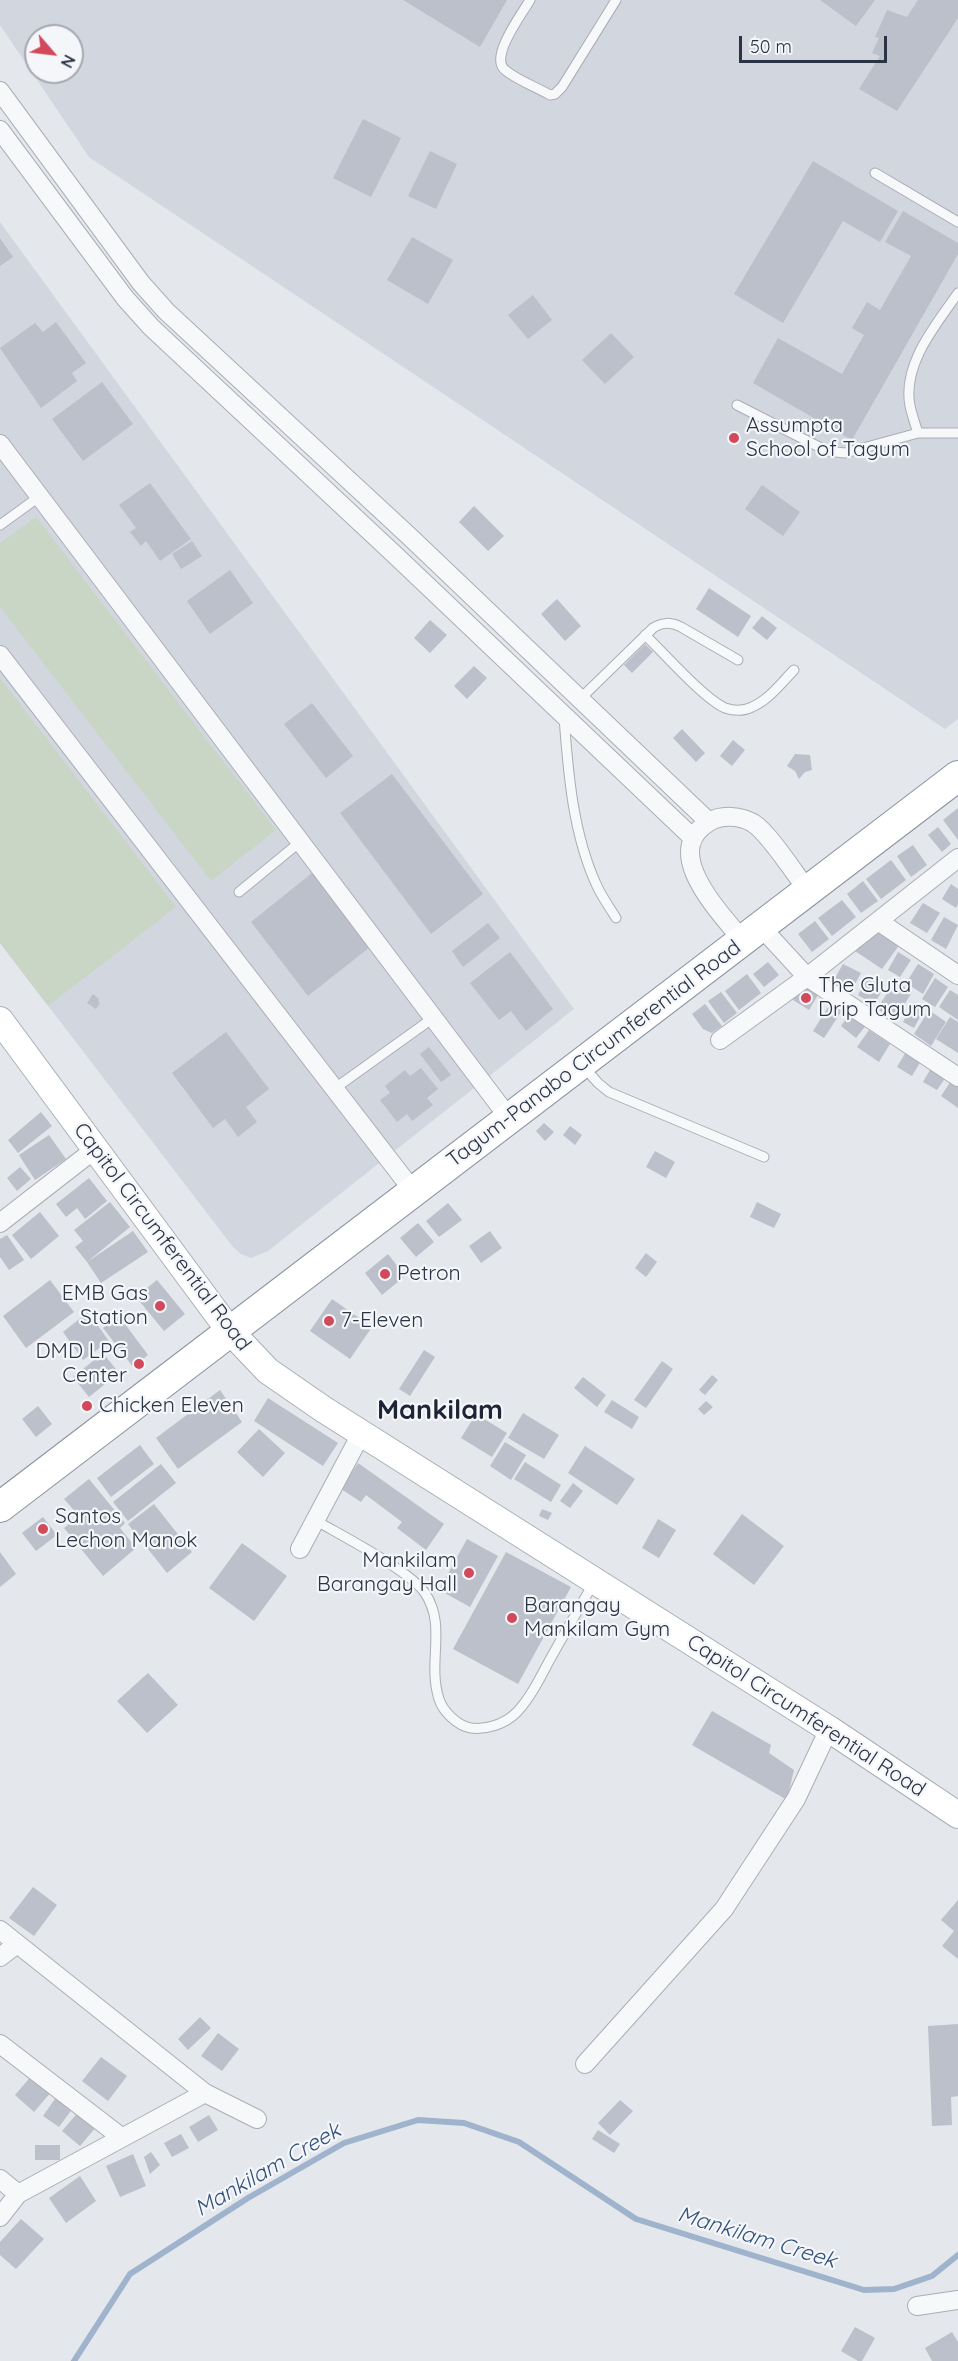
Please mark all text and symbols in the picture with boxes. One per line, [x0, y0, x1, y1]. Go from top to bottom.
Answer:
north arrow [24, 24, 84, 84]
scale bar [742, 24, 890, 62]
text: 50 m [750, 35, 792, 58]
text: N [57, 52, 80, 71]
place label: Assumpta School of Tagum [746, 413, 910, 463]
marker: Assumpta School of Tagum [727, 431, 741, 445]
street label: Tagum-Panabo Circumferential Road [442, 935, 746, 1173]
place label: The Gluta Drip Tagum [818, 973, 931, 1023]
marker: The Gluta Drip Tagum [799, 991, 813, 1005]
street label: Capitol Circumferential Road [68, 1118, 256, 1356]
place label: Petron [397, 1261, 461, 1287]
marker: Petron [378, 1267, 392, 1281]
place label: EMB Gas Station [62, 1281, 148, 1331]
marker: EMB Gas Station [153, 1299, 167, 1313]
place label: 7-Eleven [341, 1308, 423, 1334]
marker: 7-Eleven [322, 1314, 336, 1328]
place label: DMD LPG Center [35, 1339, 127, 1389]
marker: DMD LPG Center [132, 1357, 146, 1371]
place label: Chicken Eleven [99, 1393, 244, 1419]
district label: Mankilam [377, 1395, 503, 1427]
marker: Chicken Eleven [80, 1399, 94, 1413]
place label: Santos Lechon Manok [55, 1504, 198, 1554]
marker: Santos Lechon Manok [36, 1522, 50, 1536]
place label: Mankilam Barangay Hall [317, 1548, 457, 1598]
marker: Mankilam Barangay Hall [462, 1566, 476, 1580]
place label: Barangay Mankilam Gym [524, 1593, 670, 1643]
marker: Barangay Mankilam Gym [505, 1611, 519, 1625]
street label: Capitol Circumferential Road [682, 1629, 930, 1803]
water label: Mankilam Creek [190, 2118, 346, 2222]
water label: Mankilam Creek [675, 2201, 839, 2275]

